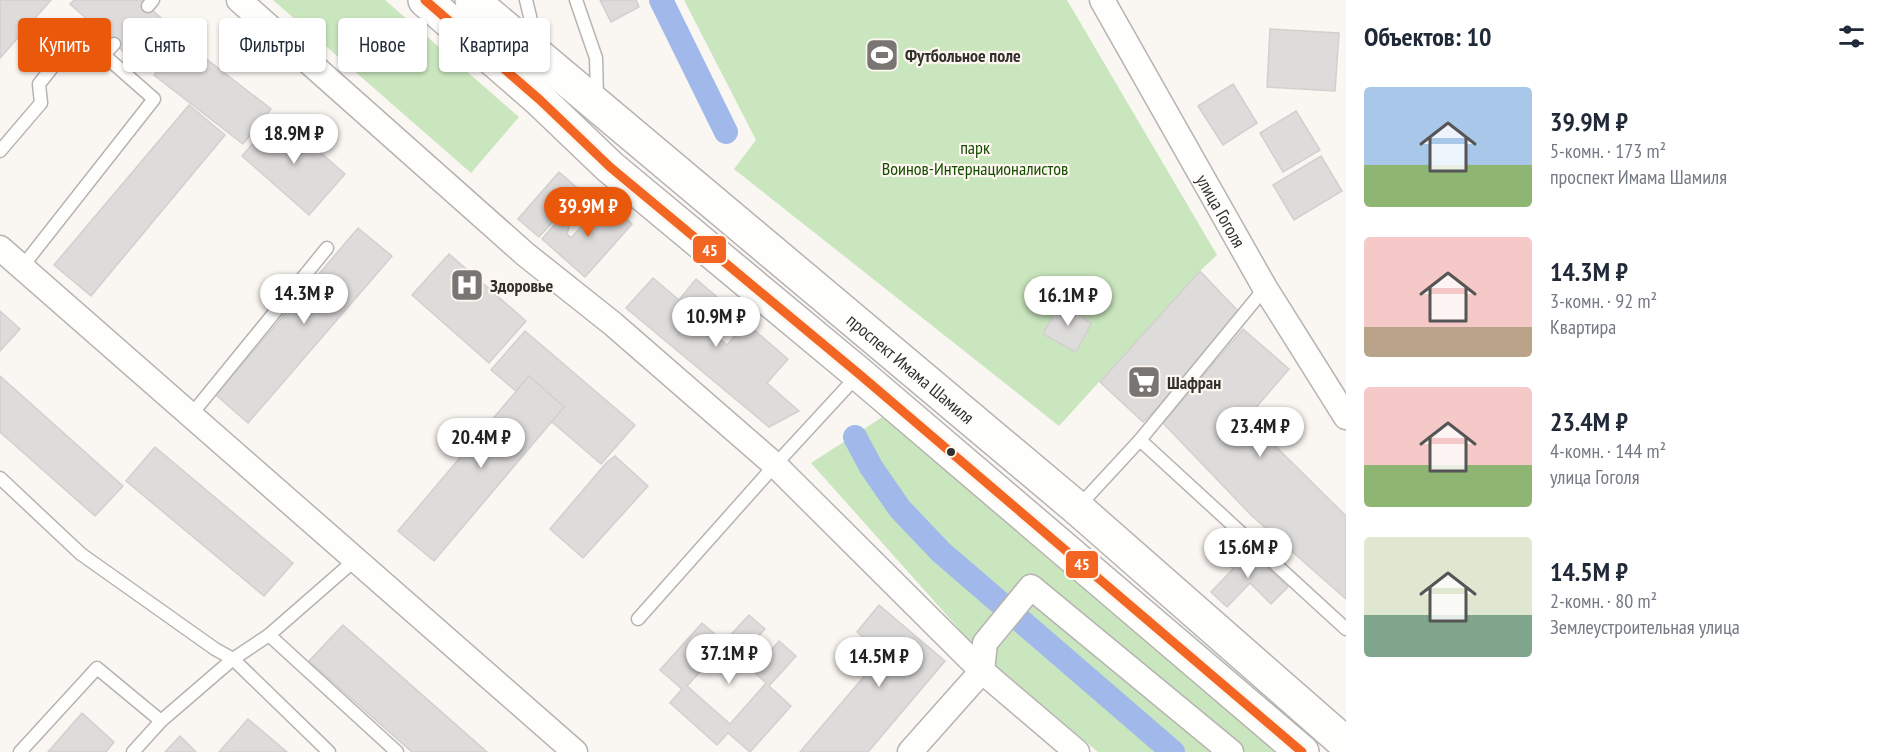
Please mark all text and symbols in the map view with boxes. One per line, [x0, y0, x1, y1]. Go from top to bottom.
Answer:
chip: Купить [18, 18, 111, 72]
chip: Снять [123, 18, 207, 72]
chip: Фильтры [219, 18, 326, 72]
chip: Новое [338, 18, 427, 72]
chip: Квартира [439, 18, 550, 72]
text: Объектов: 10 [1364, 20, 1491, 53]
icon: filters [1835, 20, 1868, 53]
sports icon: Футбольное поле [864, 37, 900, 73]
place label: Футбольное поле [905, 44, 1021, 67]
text: 39.9M ₽ [1550, 105, 1628, 138]
icon: home [1412, 111, 1484, 183]
pin: 18.9M ₽ [239, 114, 349, 165]
text: 18.9M ₽ [264, 120, 324, 146]
park label: парк Воинов-Интернационалистов [882, 136, 1068, 180]
text: 5-комн. · 173 m² [1550, 138, 1666, 164]
text: проспект Имама Шамиля [1550, 164, 1727, 190]
street label: улица Гоголя [1191, 170, 1251, 251]
pin: 39.9M ₽ [533, 187, 643, 238]
text: 39.9M ₽ [558, 193, 618, 219]
line badge: 45 [692, 235, 727, 264]
text: 45 [702, 240, 718, 260]
text: 14.3M ₽ [1550, 255, 1628, 288]
icon: home [1412, 261, 1484, 333]
hospital icon: Здоровье [449, 267, 485, 303]
pin: 14.3M ₽ [249, 274, 359, 325]
place label: Здоровье [490, 274, 553, 297]
pin: 16.1M ₽ [1013, 276, 1123, 327]
text: 14.3M ₽ [274, 280, 334, 306]
text: 16.1M ₽ [1038, 282, 1098, 308]
text: 3-комн. · 92 m² [1550, 288, 1657, 314]
pin: 10.9M ₽ [661, 297, 771, 348]
text: 10.9M ₽ [686, 303, 746, 329]
street label: проспект Имама Шамиля [842, 308, 979, 429]
text: Квартира [1550, 314, 1616, 340]
supermarket icon: Шафран [1126, 364, 1162, 400]
place label: Шафран [1167, 371, 1221, 394]
text: 23.4M ₽ [1550, 405, 1628, 438]
pin: 23.4M ₽ [1205, 407, 1315, 458]
icon: home [1412, 411, 1484, 483]
text: 23.4M ₽ [1230, 413, 1290, 439]
pin: 20.4M ₽ [426, 418, 536, 469]
text: 20.4M ₽ [451, 424, 511, 450]
text: 4-комн. · 144 m² [1550, 438, 1666, 464]
unlabelled marker [945, 446, 957, 458]
text: улица Гоголя [1550, 464, 1639, 490]
pin: 15.6M ₽ [1193, 528, 1303, 579]
text: 15.6M ₽ [1218, 534, 1278, 560]
line badge: 45 [1065, 550, 1099, 579]
text: 45 [1074, 554, 1090, 574]
text: 14.5M ₽ [1550, 555, 1628, 588]
icon: home [1412, 561, 1484, 633]
text: 2-комн. · 80 m² [1550, 588, 1657, 614]
text: Землеустроительная улица [1550, 614, 1740, 640]
pin: 37.1M ₽ [674, 634, 784, 685]
pin: 14.5M ₽ [824, 637, 934, 688]
text: 37.1M ₽ [700, 640, 758, 666]
text: 14.5M ₽ [849, 643, 909, 669]

